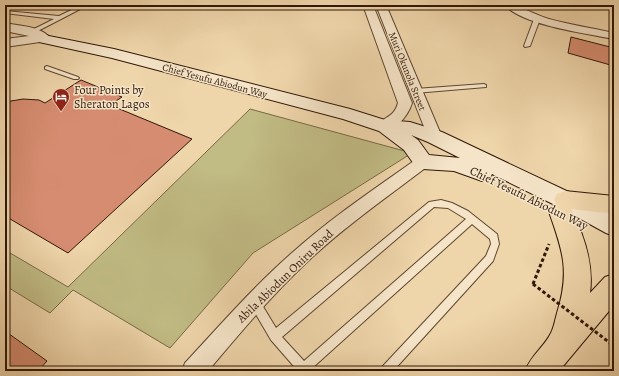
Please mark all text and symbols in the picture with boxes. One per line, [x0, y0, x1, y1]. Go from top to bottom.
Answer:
street label: Muri Okunola Street [386, 30, 430, 113]
street label: Chief Yesufu Abiodun Way [161, 60, 269, 101]
place label: Four Points by Sheraton Lagos [74, 82, 150, 112]
hotel icon: Four Points by Sheraton Lagos [51, 87, 71, 112]
street label: Chief Yesufu Abiodun Way [467, 162, 591, 234]
street label: Abila Abiodun Oniru Road [233, 225, 337, 327]

